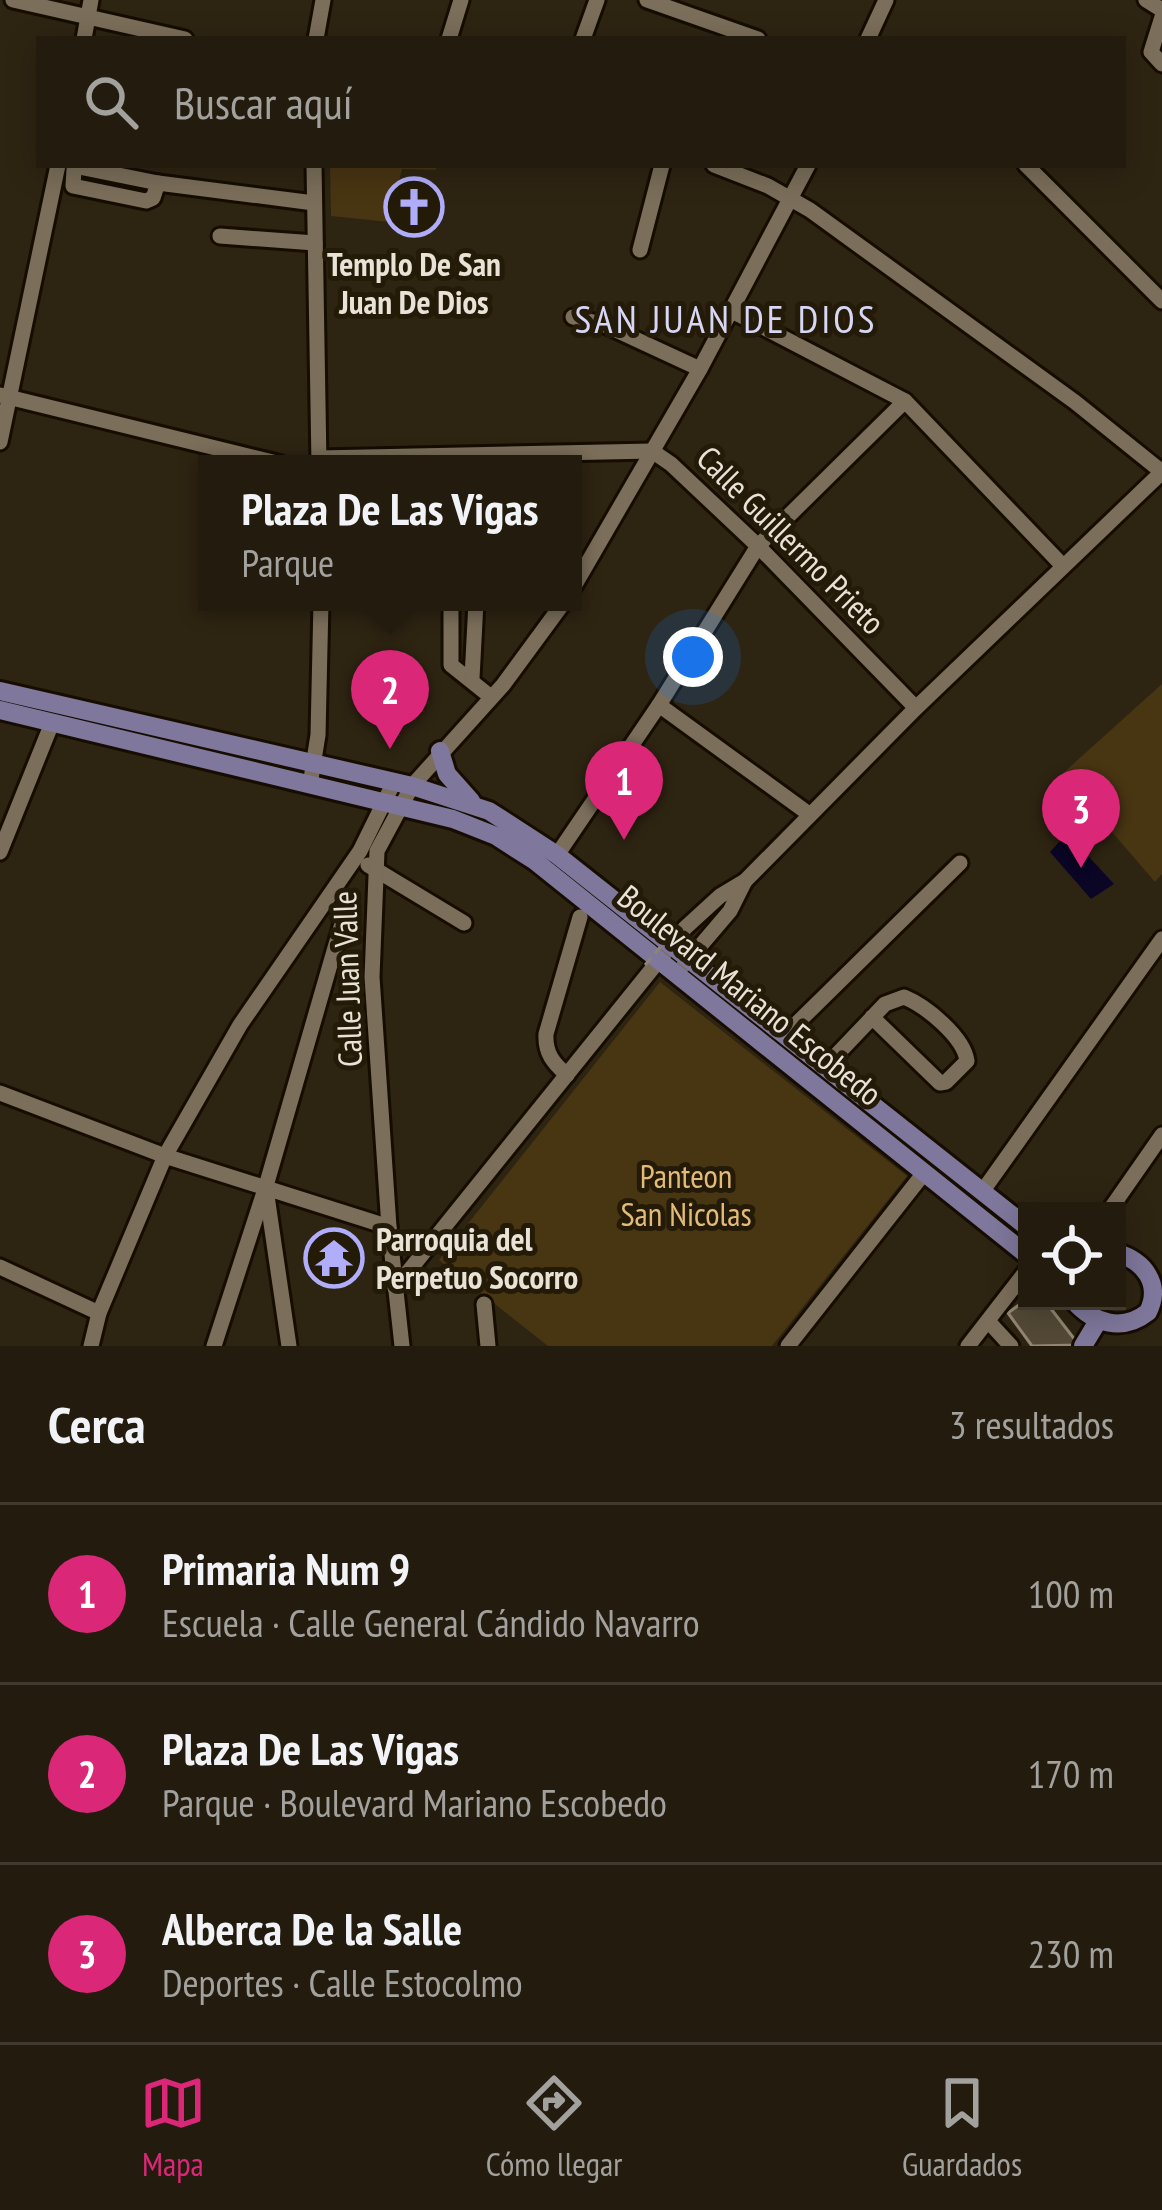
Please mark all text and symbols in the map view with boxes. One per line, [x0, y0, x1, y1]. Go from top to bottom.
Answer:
search box [36, 36, 1126, 168]
icon: search [78, 69, 144, 135]
text: Buscar aquí [174, 73, 353, 131]
church icon: Templo De San Juan De Dios [383, 176, 445, 238]
place label: Templo De San Juan De Dios [327, 242, 501, 323]
district label: SAN JUAN DE DIOS [575, 293, 877, 344]
street label: Calle Guillermo Prieto [688, 436, 895, 643]
popup [198, 455, 582, 611]
text: Plaza De Las Vigas [241, 479, 539, 537]
text: Parque [241, 537, 334, 588]
your location [663, 627, 723, 687]
pin: 2 [351, 650, 429, 749]
pin: 1 [585, 741, 663, 840]
pin: 3 [1042, 769, 1120, 868]
street label: Boulevard Mariano Escobedo [609, 875, 891, 1114]
street label: Calle Juan Valle [322, 890, 371, 1068]
park label: Panteon San Nicolas [620, 1154, 752, 1235]
map controls [1018, 1202, 1126, 1310]
button: locate [1018, 1202, 1126, 1310]
place label: Parroquia del Perpetuo Socorro [376, 1217, 578, 1298]
temple icon: Parroquia del Perpetuo Socorro [303, 1227, 365, 1289]
text: Cerca [48, 1391, 146, 1457]
text: 3 resultados [949, 1399, 1114, 1450]
text: Primaria Num 9 [162, 1539, 410, 1597]
text: 1 [78, 1568, 96, 1619]
text: 100 m [1028, 1568, 1114, 1619]
text: Escuela · Calle General Cándido Navarro [162, 1597, 700, 1648]
text: Plaza De Las Vigas [162, 1719, 459, 1777]
text: 2 [78, 1748, 96, 1799]
text: 170 m [1028, 1748, 1114, 1799]
text: Parque · Boulevard Mariano Escobedo [162, 1777, 667, 1828]
text: Alberca De la Salle [162, 1899, 462, 1957]
text: 3 [78, 1928, 96, 1979]
text: 230 m [1028, 1928, 1114, 1979]
text: Deportes · Calle Estocolmo [162, 1957, 523, 2008]
tab: Mapa [140, 2070, 206, 2185]
tab: Cómo llegar [486, 2070, 622, 2185]
tab: Guardados [902, 2070, 1022, 2185]

